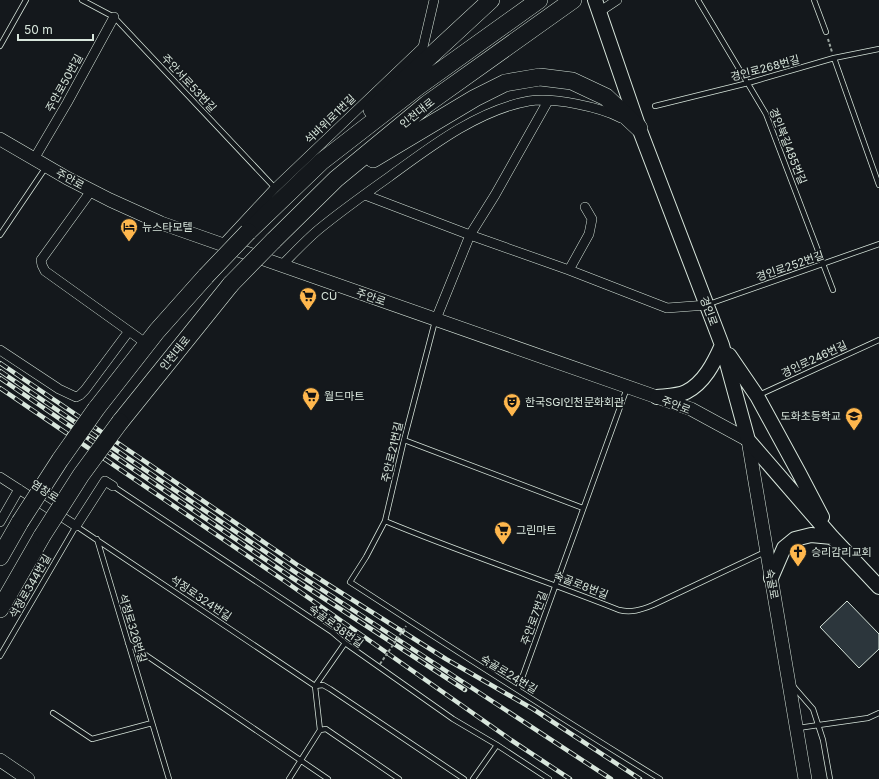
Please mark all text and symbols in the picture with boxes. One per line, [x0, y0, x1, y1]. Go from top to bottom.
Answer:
scale bar [18, 16, 93, 42]
text: 50 m [24, 22, 53, 37]
street label: 주안서로53번길 [159, 51, 219, 115]
street label: 주안로50번길 [42, 52, 86, 114]
street label: 경인로268번길 [729, 52, 801, 84]
street label: 석바위로1번길 [302, 91, 358, 147]
street label: 인천대로 [397, 95, 437, 131]
street label: 경인북길485번길 [766, 106, 810, 186]
street label: 주안로 [53, 166, 87, 192]
hotel icon: 뉴스타모텔 [119, 217, 139, 242]
place label: 뉴스타모텔 [142, 220, 193, 234]
street label: 경인로252번길 [754, 248, 826, 284]
street label: 주안로 [354, 285, 388, 309]
supermarket icon: CU [298, 286, 318, 311]
place label: CU [321, 289, 337, 303]
street label: 경인로 [697, 294, 721, 328]
street label: 인천대로 [157, 333, 193, 373]
street label: 경인로246번길 [779, 338, 849, 380]
supermarket icon: 월드마트 [301, 386, 321, 411]
place label: 월드마트 [324, 389, 364, 403]
theatre icon: 한국SGI인천문화회관 [502, 392, 522, 417]
street label: 주안로 [659, 393, 693, 417]
place label: 한국SGI인천문화회관 [525, 395, 624, 409]
school or university icon: 도화초등학교 [844, 406, 864, 431]
place label: 도화초등학교 [780, 409, 841, 423]
street label: 주안로21번길 [378, 420, 406, 484]
street label: 염창로 [28, 477, 62, 505]
supermarket icon: 그린마트 [493, 520, 513, 545]
place label: 그린마트 [516, 523, 556, 537]
church icon: 승리감리교회 [788, 542, 808, 567]
place label: 승리감리교회 [811, 545, 872, 559]
street label: 석정로344번길 [6, 551, 54, 621]
street label: 숙골로8번길 [552, 568, 610, 602]
street label: 숙골로 [762, 568, 782, 600]
street label: 석정로324번길 [168, 572, 234, 624]
street label: 주안로7번길 [518, 589, 550, 647]
street label: 석정로326번길 [116, 592, 150, 664]
street label: 숙골로38번길 [306, 601, 366, 651]
street label: 숙골로24번길 [478, 651, 540, 697]

